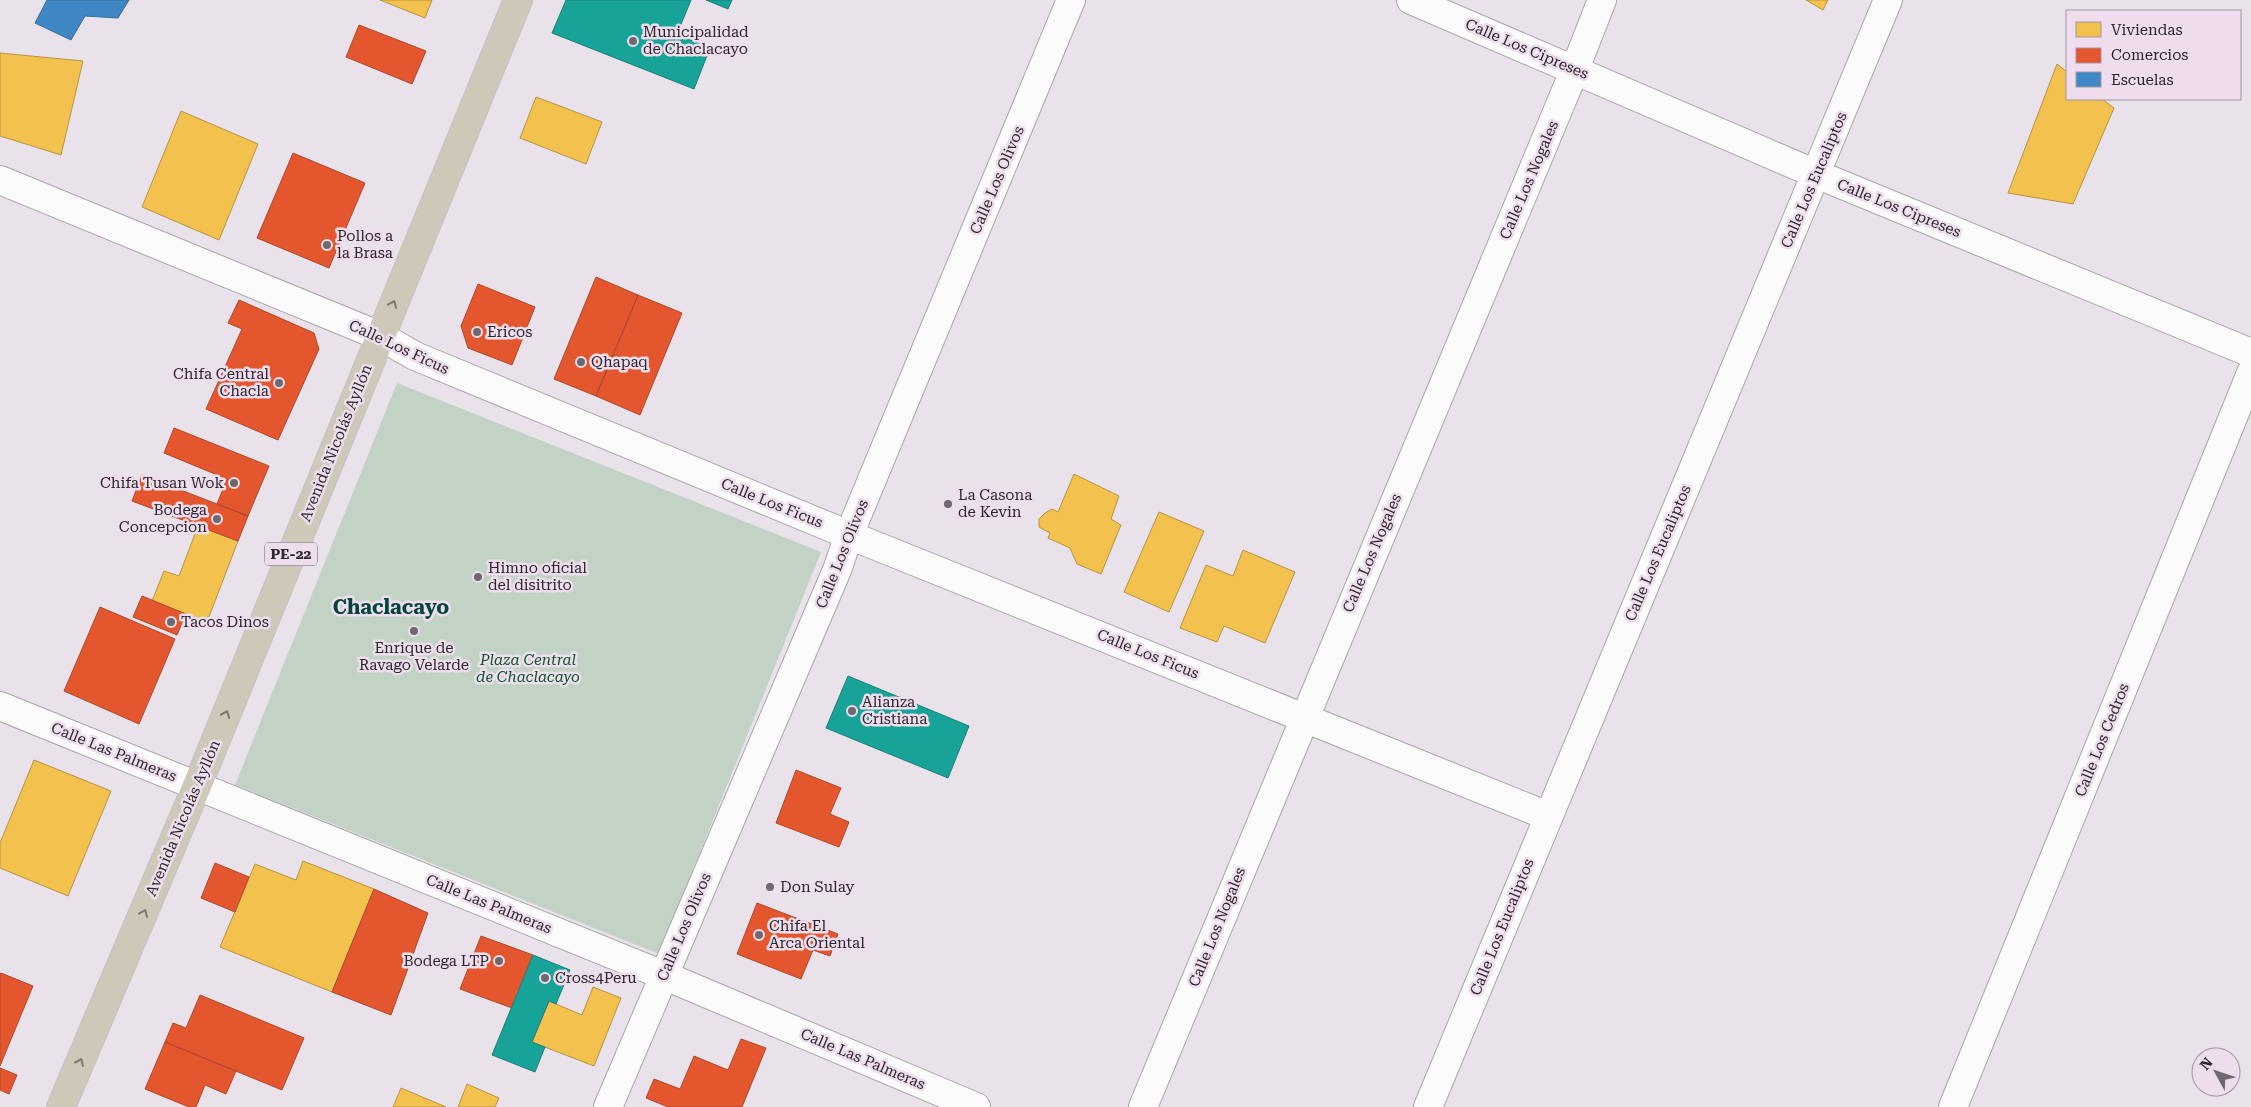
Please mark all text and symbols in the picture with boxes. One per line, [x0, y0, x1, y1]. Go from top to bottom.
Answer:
legend [2066, 10, 2241, 100]
street label: Calle Los Cipreses [1463, 15, 1591, 83]
text: Viviendas [2111, 21, 2183, 39]
place label: Municipalidad de Chaclacayo [643, 23, 749, 58]
marker: Municipalidad de Chaclacayo [627, 35, 639, 47]
text: Comercios [2111, 46, 2188, 64]
text: Escuelas [2111, 71, 2174, 89]
street label: Calle Los Eucaliptos [1777, 109, 1851, 251]
street label: Calle Los Nogales [1496, 118, 1562, 242]
street label: Calle Los Olivos [966, 123, 1028, 237]
street label: Calle Los Cipreses [1835, 175, 1963, 241]
place label: Pollos a la Brasa [337, 227, 393, 262]
marker: Pollos a la Brasa [321, 239, 333, 251]
one-way arrow [387, 300, 397, 309]
street label: Calle Los Ficus [346, 316, 452, 378]
place label: Ericos [487, 323, 532, 341]
marker: Ericos [471, 326, 483, 338]
place label: Qhapaq [591, 353, 648, 371]
marker: Qhapaq [575, 356, 587, 368]
street label: Avenida Nicolás Ayllón [296, 362, 376, 524]
place label: Chifa Central Chacla [173, 365, 269, 400]
marker: Chifa Central Chacla [273, 377, 285, 389]
place label: Chifa Tusan Wok [100, 474, 224, 492]
street label: Calle Los Ficus [718, 474, 826, 532]
marker: Chifa Tusan Wok [228, 477, 240, 489]
street label: Calle Los Eucaliptos [1621, 482, 1695, 624]
place label: La Casona de Kevin [958, 486, 1032, 521]
street label: Calle Los Nogales [1339, 491, 1405, 615]
street label: Calle Los Olivos [812, 497, 872, 611]
marker: La Casona de Kevin [942, 498, 954, 510]
place label: Bodega Concepcion [119, 501, 207, 536]
marker: Bodega Concepcion [211, 513, 223, 525]
road number: PE-22 [265, 542, 317, 566]
place label: Himno oficial del disitrito [488, 559, 587, 594]
marker: Himno oficial del disitrito [472, 571, 484, 583]
district label: Chaclacayo [333, 595, 449, 619]
place label: Tacos Dinos [181, 613, 269, 631]
marker: Tacos Dinos [165, 616, 177, 628]
marker: Enrique de Ravago Velarde [408, 625, 420, 637]
street label: Calle Los Ficus [1094, 625, 1202, 683]
place label: Enrique de Ravago Velarde [359, 639, 469, 674]
park label: Plaza Central de Chaclacayo [476, 651, 580, 686]
street label: Calle Los Cedros [2071, 681, 2133, 799]
place label: Alianza Cristiana [862, 693, 927, 728]
marker: Alianza Cristiana [846, 705, 858, 717]
one-way arrow [220, 710, 231, 719]
street label: Calle Las Palmeras [49, 719, 179, 785]
street label: Avenida Nicolás Ayllón [142, 737, 224, 899]
street label: Calle Los Eucaliptos [1466, 856, 1538, 998]
street label: Calle Los Nogales [1185, 865, 1249, 989]
street label: Calle Los Olivos [653, 870, 715, 984]
street label: Calle Las Palmeras [424, 871, 554, 937]
place label: Don Sulay [780, 878, 854, 896]
marker: Don Sulay [764, 881, 776, 893]
one-way arrow [137, 909, 148, 918]
place label: Chifa El Arca Oriental [769, 917, 865, 952]
marker: Chifa El Arca Oriental [753, 929, 765, 941]
place label: Bodega LTP [403, 952, 489, 970]
marker: Bodega LTP [493, 955, 505, 967]
place label: Cross4Peru [555, 969, 637, 987]
marker: Cross4Peru [539, 972, 551, 984]
street label: Calle Las Palmeras [798, 1025, 928, 1093]
north arrow [2191, 1047, 2241, 1097]
text: N [2196, 1054, 2216, 1073]
one-way arrow [74, 1058, 85, 1067]

